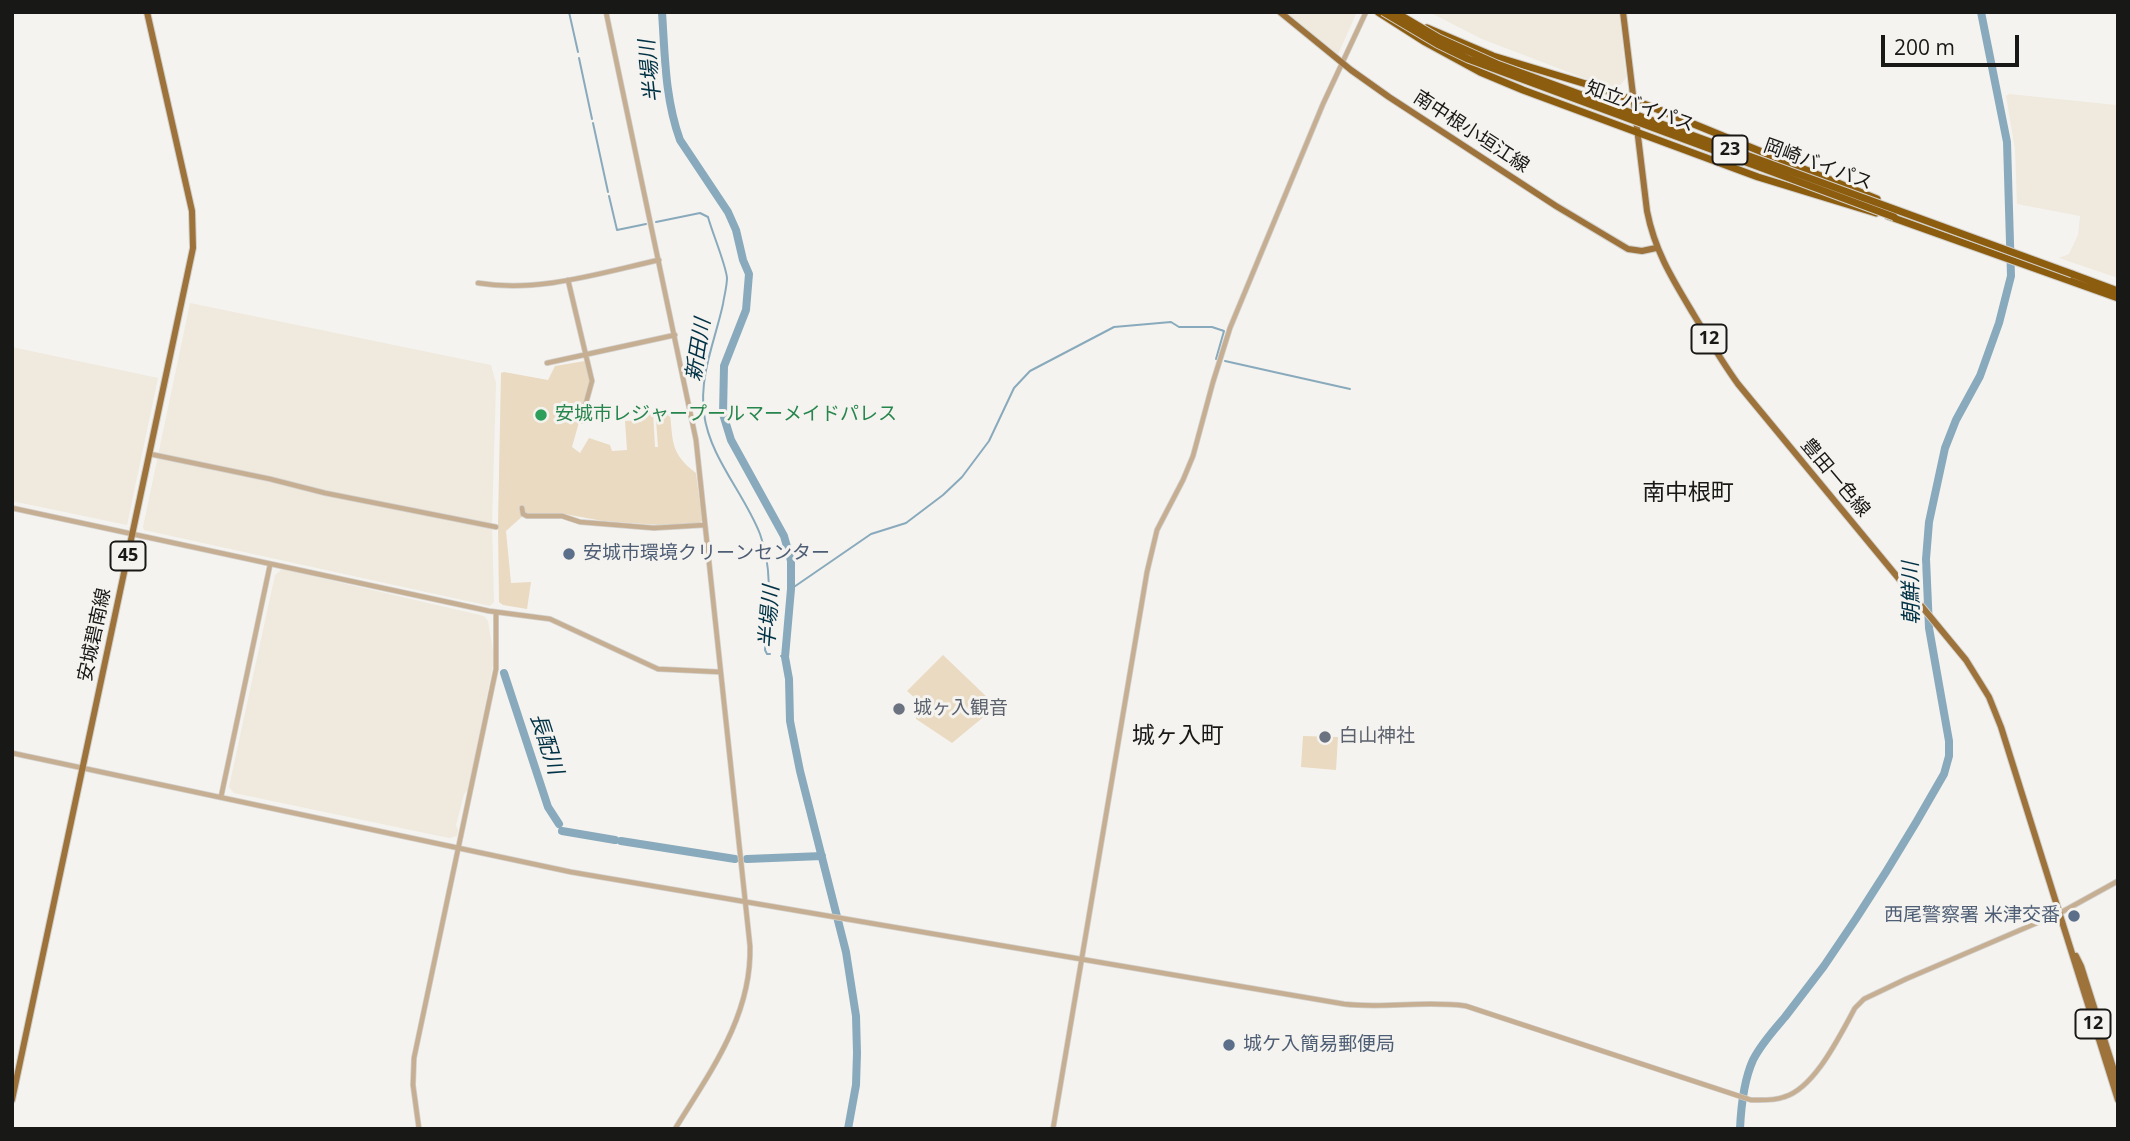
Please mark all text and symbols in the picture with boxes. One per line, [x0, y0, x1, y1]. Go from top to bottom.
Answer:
scale bar [1885, 21, 2023, 65]
text: 200 m [1894, 33, 1955, 61]
water label: 半場川 [635, 38, 667, 104]
street label: 知立バイパス [1583, 77, 1697, 137]
street label: 南中根小垣江線 [1409, 86, 1533, 178]
road number: 23 [1712, 135, 1748, 164]
street label: 岡崎バイパス [1761, 135, 1875, 195]
water label: 新田川 [682, 317, 716, 383]
road number: 12 [1692, 324, 1726, 354]
place label: 安城市レジャープールマーメイドパレス [555, 404, 897, 426]
marker: 安城市レジャープールマーメイドパレス [533, 407, 549, 423]
street label: 豊田一色線 [1796, 434, 1874, 522]
district label: 南中根町 [1642, 479, 1734, 507]
road number: 45 [110, 542, 146, 570]
place label: 安城市環境クリーンセンター [583, 543, 830, 565]
marker: 安城市環境クリーンセンター [561, 546, 577, 562]
water label: 朝鮮川 [1899, 561, 1925, 625]
water label: 半場川 [755, 585, 785, 649]
street label: 安城碧南線 [74, 586, 116, 684]
place label: 城ヶ入観音 [913, 698, 1008, 720]
marker: 城ヶ入観音 [891, 701, 907, 717]
water label: 長配川 [524, 710, 568, 778]
district label: 城ヶ入町 [1132, 722, 1224, 750]
place label: 白山神社 [1339, 726, 1415, 748]
marker: 白山神社 [1317, 729, 1333, 745]
place label: 西尾警察署 米津交番 [1884, 905, 2060, 927]
marker: 西尾警察署 米津交番 [2066, 908, 2082, 924]
road number: 12 [2076, 1009, 2110, 1038]
place label: 城ケ入簡易郵便局 [1243, 1034, 1395, 1056]
marker: 城ケ入簡易郵便局 [1221, 1037, 1237, 1053]

